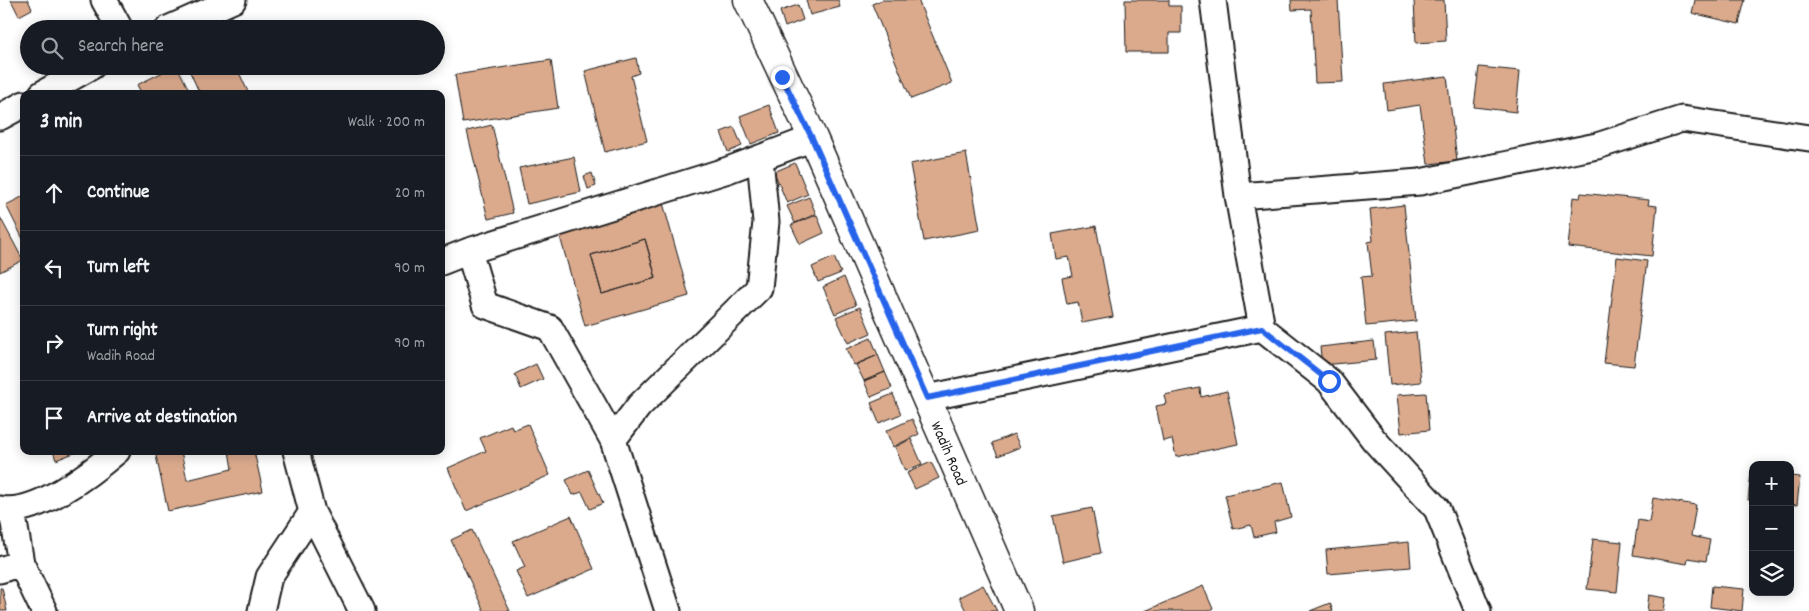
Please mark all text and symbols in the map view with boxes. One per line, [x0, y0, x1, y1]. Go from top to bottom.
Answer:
search box [20, 20, 445, 75]
icon: search [38, 34, 66, 62]
text: Search here [78, 34, 164, 61]
route end [771, 66, 794, 89]
text: 3 min [40, 108, 82, 138]
text: Walk · 200 m [348, 111, 425, 134]
icon: ahead [40, 179, 68, 207]
text: Continue [87, 180, 149, 207]
text: 20 m [395, 182, 425, 205]
icon: left [40, 254, 68, 282]
text: Turn left [87, 255, 150, 282]
text: 90 m [394, 257, 425, 280]
text: Turn right [87, 318, 158, 345]
icon: right [40, 329, 68, 357]
text: 90 m [394, 332, 425, 355]
text: Wadih Road [87, 345, 155, 368]
route start [1318, 370, 1341, 393]
icon: arrive [40, 404, 68, 432]
text: Arrive at destination [87, 405, 237, 432]
street label: Wadih Road [924, 418, 972, 490]
map controls [1749, 461, 1794, 596]
button: + [1749, 461, 1794, 506]
button: − [1749, 506, 1794, 551]
button: layers [1749, 551, 1794, 596]

